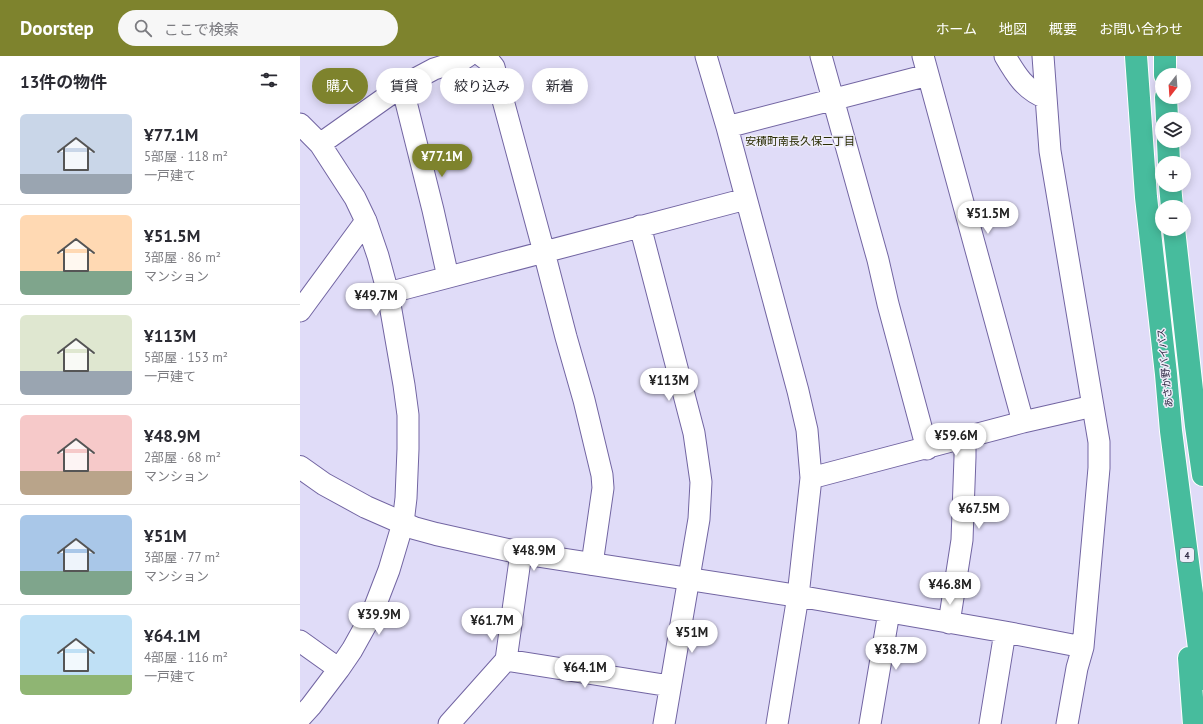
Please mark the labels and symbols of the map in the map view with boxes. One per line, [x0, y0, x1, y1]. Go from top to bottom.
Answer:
north arrow [1155, 68, 1191, 104]
district label: 安積町南長久保二丁目 [745, 134, 855, 148]
pin: ¥77.1M [409, 144, 475, 178]
pin: ¥51.5M [955, 201, 1021, 235]
pin: ¥49.7M [343, 283, 409, 317]
street label: あさか野バイパス [1154, 328, 1176, 408]
pin: ¥113M [641, 368, 697, 402]
pin: ¥59.6M [923, 423, 989, 457]
pin: ¥67.5M [946, 496, 1012, 530]
pin: ¥48.9M [501, 538, 567, 572]
road number: 4 [1180, 548, 1194, 562]
pin: ¥46.8M [917, 572, 983, 606]
pin: ¥39.9M [346, 602, 412, 636]
pin: ¥61.7M [459, 608, 525, 642]
pin: ¥51M [668, 620, 716, 654]
pin: ¥38.7M [863, 637, 929, 671]
pin: ¥64.1M [552, 655, 618, 689]

